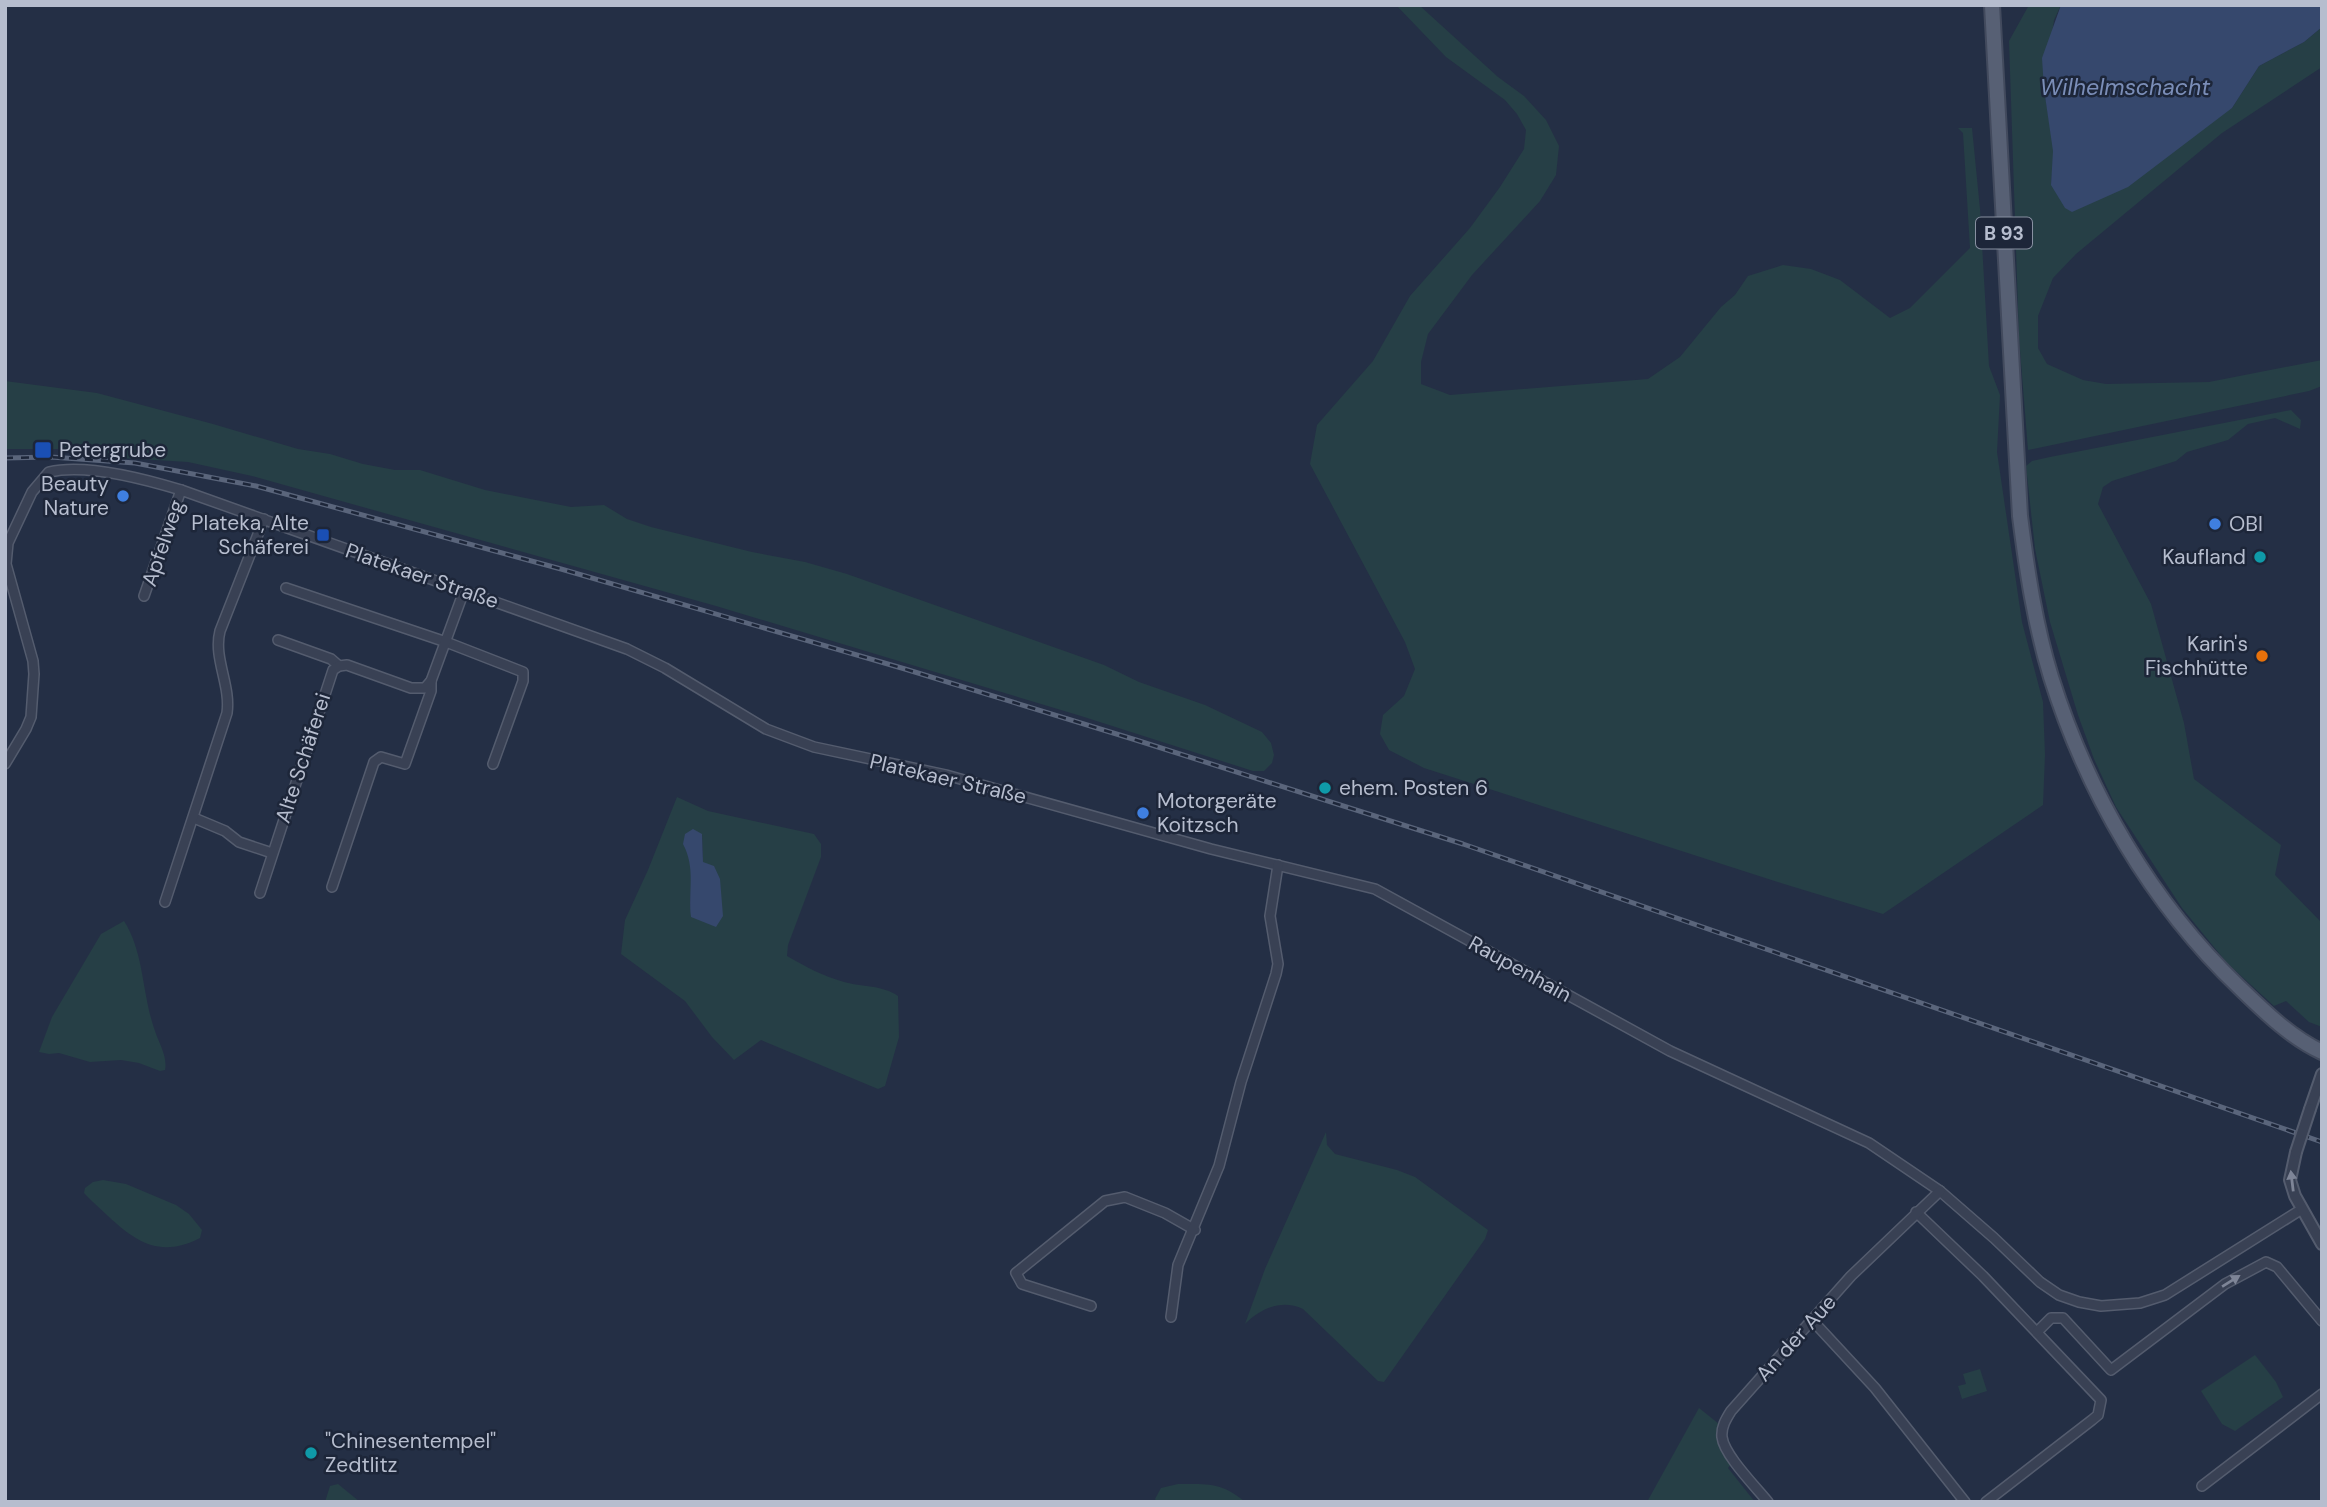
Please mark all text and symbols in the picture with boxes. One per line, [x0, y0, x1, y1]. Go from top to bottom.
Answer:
water label: Wilhelmschacht [2040, 72, 2210, 102]
road number: B 93 [1976, 218, 2032, 248]
place label: Petergrube [59, 436, 166, 464]
marker: Petergrube [33, 440, 53, 460]
place label: Beauty Nature [41, 470, 109, 522]
marker: Beauty Nature [115, 488, 131, 504]
street label: Apfelweg [135, 496, 191, 590]
place label: Plateka, Alte Schäferei [191, 509, 309, 561]
place label: OBI [2229, 510, 2263, 538]
marker: OBI [2207, 516, 2223, 532]
marker: Plateka, Alte Schäferei [315, 527, 331, 543]
street label: Platekaer Straße [342, 537, 502, 615]
place label: Kaufland [2162, 543, 2246, 571]
marker: Kaufland [2252, 549, 2268, 565]
place label: Karin's Fischhütte [2145, 630, 2248, 682]
marker: Karin's Fischhütte [2254, 648, 2270, 664]
street label: Alte Schäferei [269, 690, 337, 826]
street label: Platekaer Straße [867, 747, 1029, 811]
place label: ehem. Posten 6 [1339, 774, 1488, 802]
marker: ehem. Posten 6 [1317, 780, 1333, 796]
place label: Motorgeräte Koitzsch [1157, 787, 1277, 839]
marker: Motorgeräte Koitzsch [1135, 805, 1151, 821]
street label: Raupenhain [1464, 929, 1576, 1009]
one-way arrow [2287, 1170, 2298, 1192]
one-way arrow [2221, 1275, 2240, 1288]
street label: An der Aue [1750, 1289, 1842, 1387]
place label: "Chinesentempel" Zedtlitz [325, 1427, 496, 1479]
marker: "Chinesentempel" Zedtlitz [303, 1445, 319, 1461]

